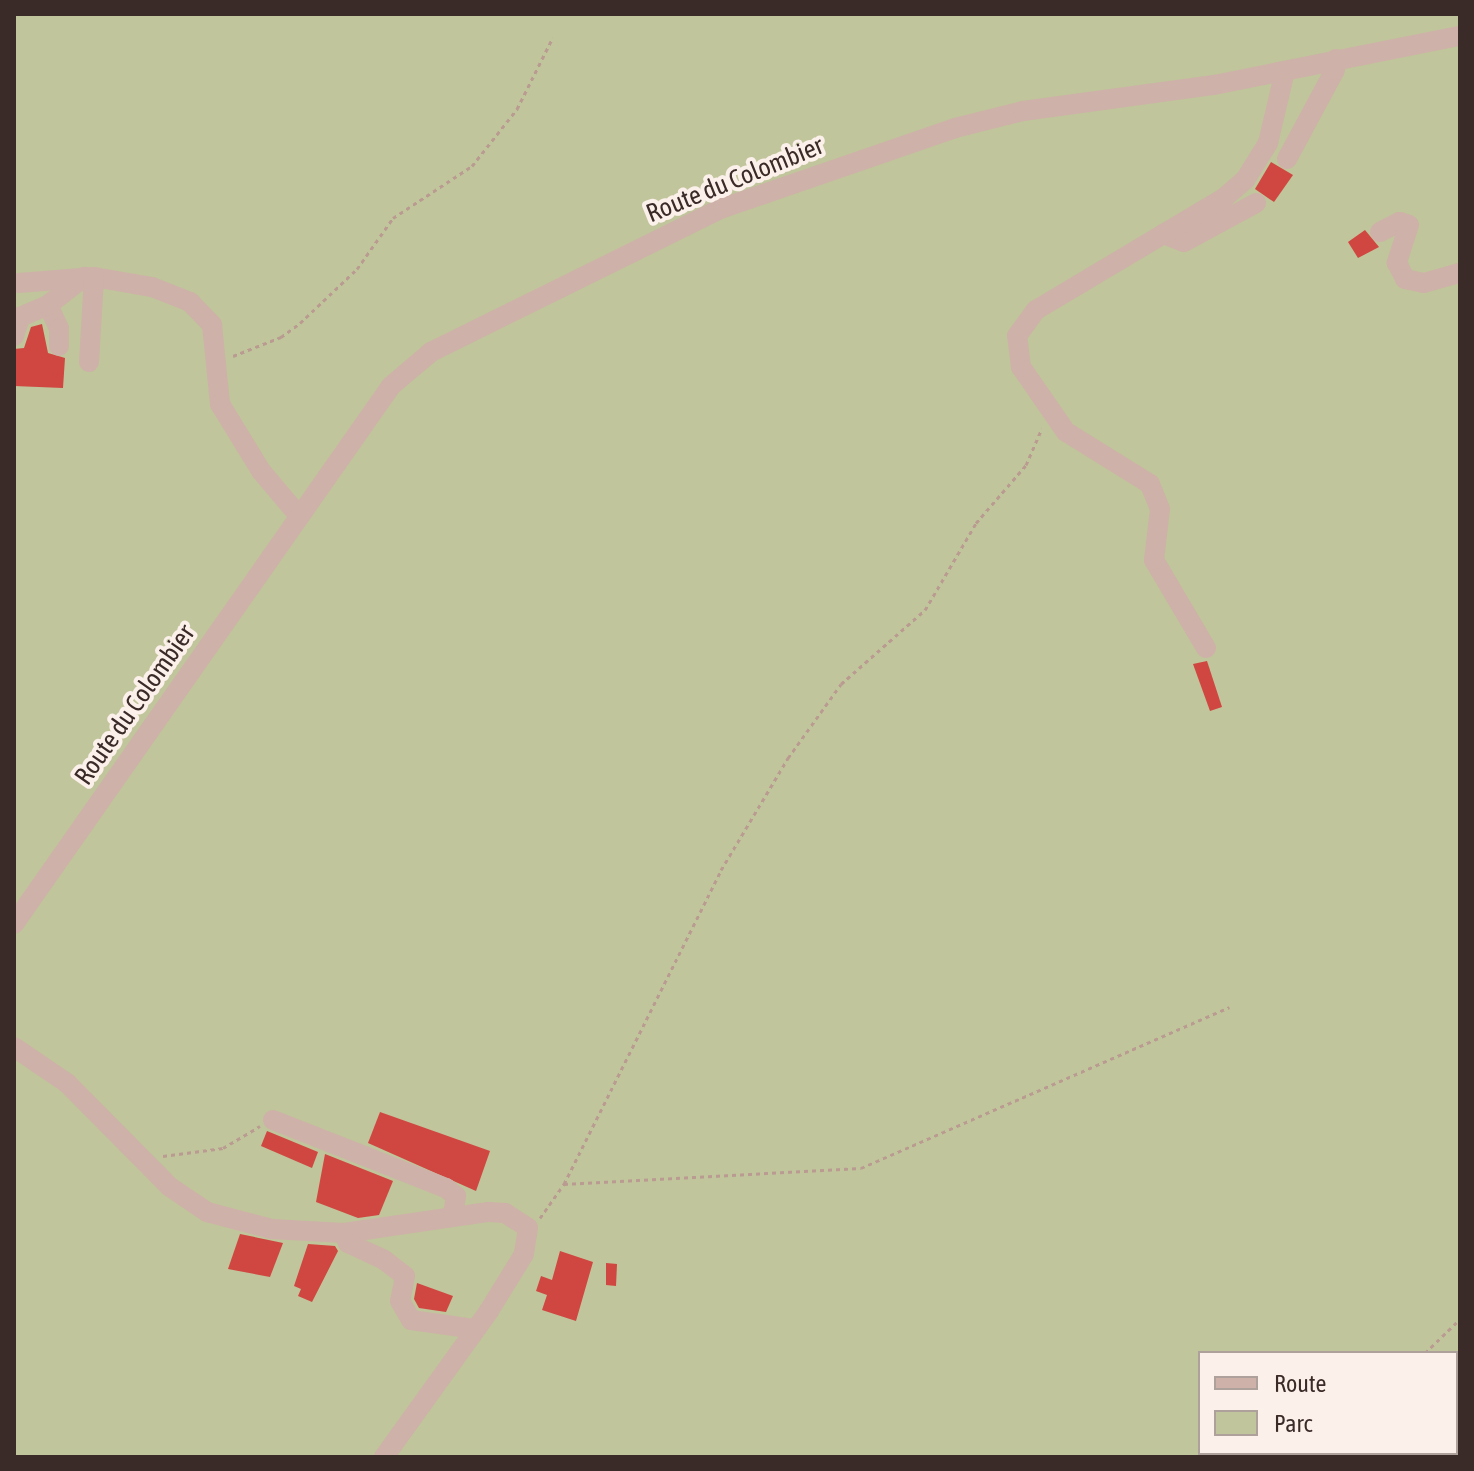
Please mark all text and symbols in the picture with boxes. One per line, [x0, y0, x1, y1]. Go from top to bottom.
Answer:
street label: Route du Colombier [642, 130, 828, 230]
street label: Route du Colombier [68, 619, 202, 791]
legend [1198, 1351, 1458, 1455]
text: Route [1274, 1370, 1326, 1397]
text: Parc [1274, 1410, 1312, 1437]

